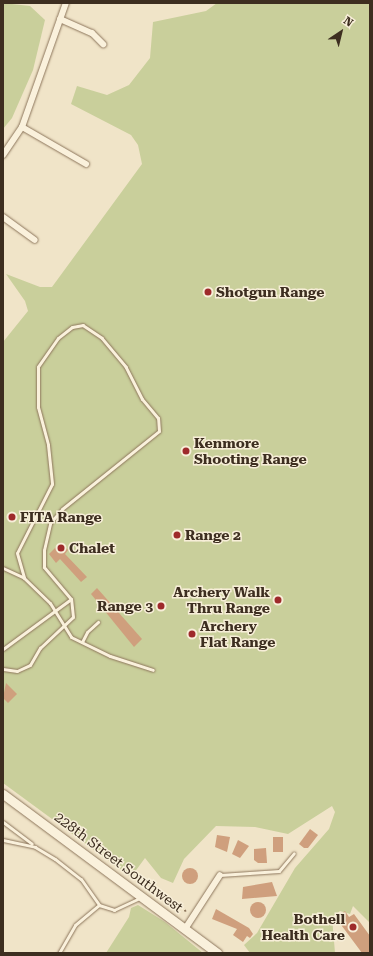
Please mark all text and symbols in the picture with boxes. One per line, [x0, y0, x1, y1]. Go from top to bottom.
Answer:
north arrow [321, 12, 361, 52]
text: N [341, 14, 355, 30]
place label: Shotgun Range [216, 284, 324, 300]
marker: Shotgun Range [203, 287, 213, 297]
place label: Kenmore Shooting Range [194, 435, 307, 468]
marker: Kenmore Shooting Range [181, 446, 191, 456]
place label: FITA Range [20, 509, 102, 525]
marker: FITA Range [7, 512, 17, 522]
place label: Range 2 [185, 527, 241, 543]
marker: Range 2 [172, 530, 182, 540]
place label: Chalet [69, 540, 115, 556]
marker: Chalet [56, 543, 66, 553]
place label: Archery Walk Thru Range [173, 584, 270, 616]
marker: Archery Walk Thru Range [273, 595, 283, 605]
place label: Range 3 [97, 598, 153, 614]
marker: Range 3 [156, 601, 166, 611]
place label: Archery Flat Range [200, 618, 275, 650]
marker: Archery Flat Range [187, 629, 197, 639]
street label: 228th Street Southwest [52, 808, 186, 916]
place label: Bothell Health Care [261, 911, 345, 944]
marker: Bothell Health Care [348, 922, 358, 932]

